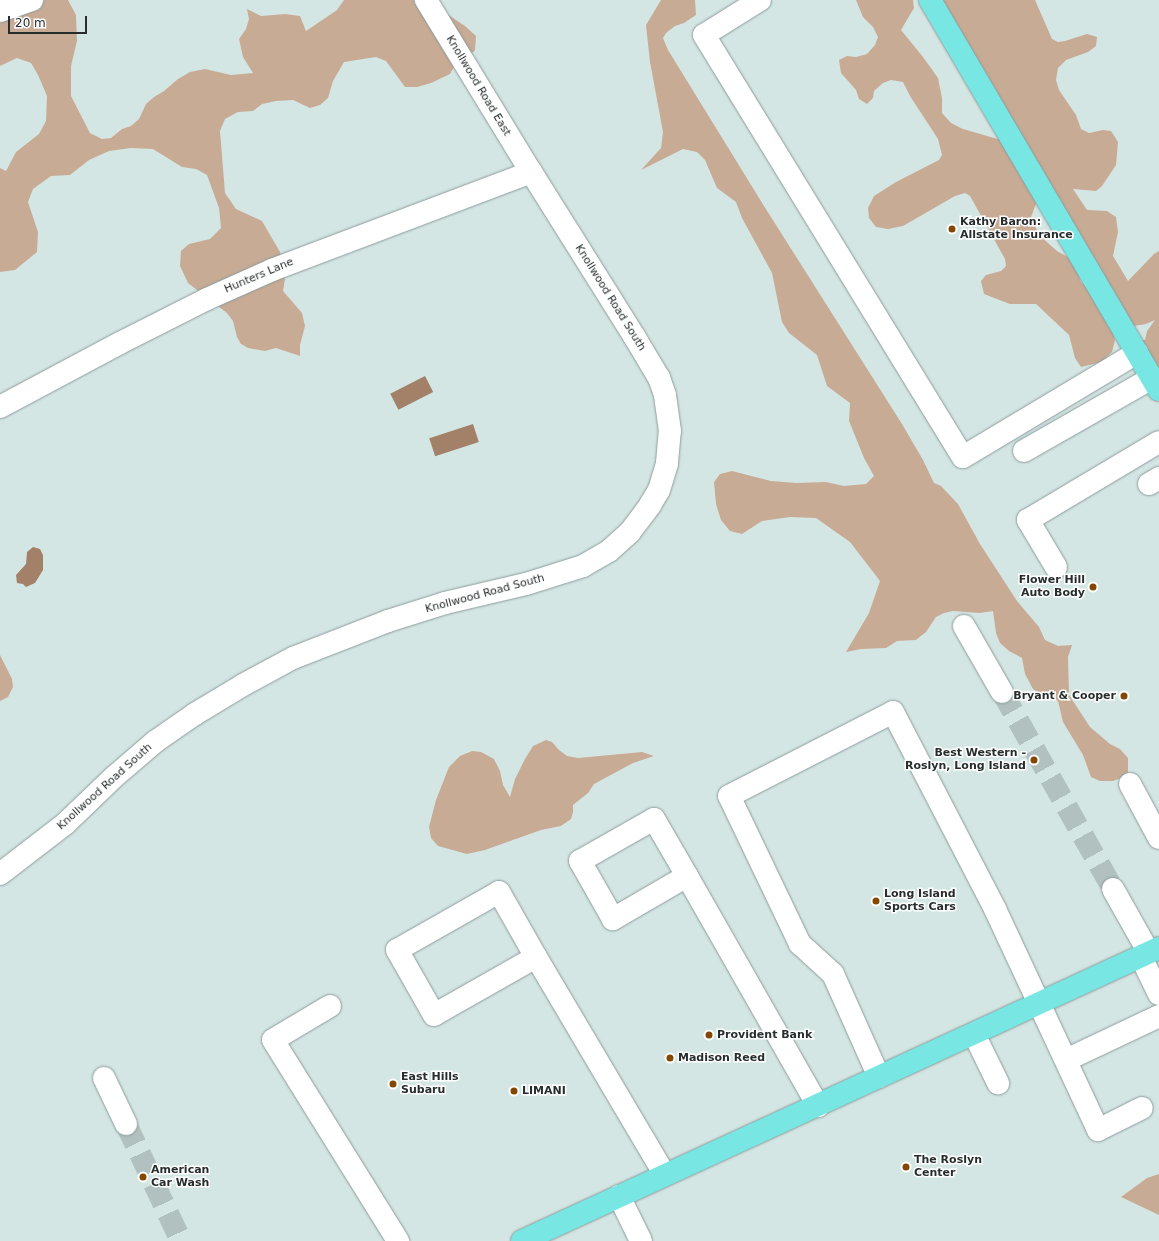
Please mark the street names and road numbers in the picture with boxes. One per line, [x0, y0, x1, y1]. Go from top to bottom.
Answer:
street label: Knollwood Road East [443, 33, 513, 139]
street label: Knollwood Road South [572, 242, 648, 354]
street label: Hunters Lane [223, 256, 295, 296]
street label: Knollwood Road South [424, 572, 546, 616]
street label: Knollwood Road South [55, 741, 155, 833]

